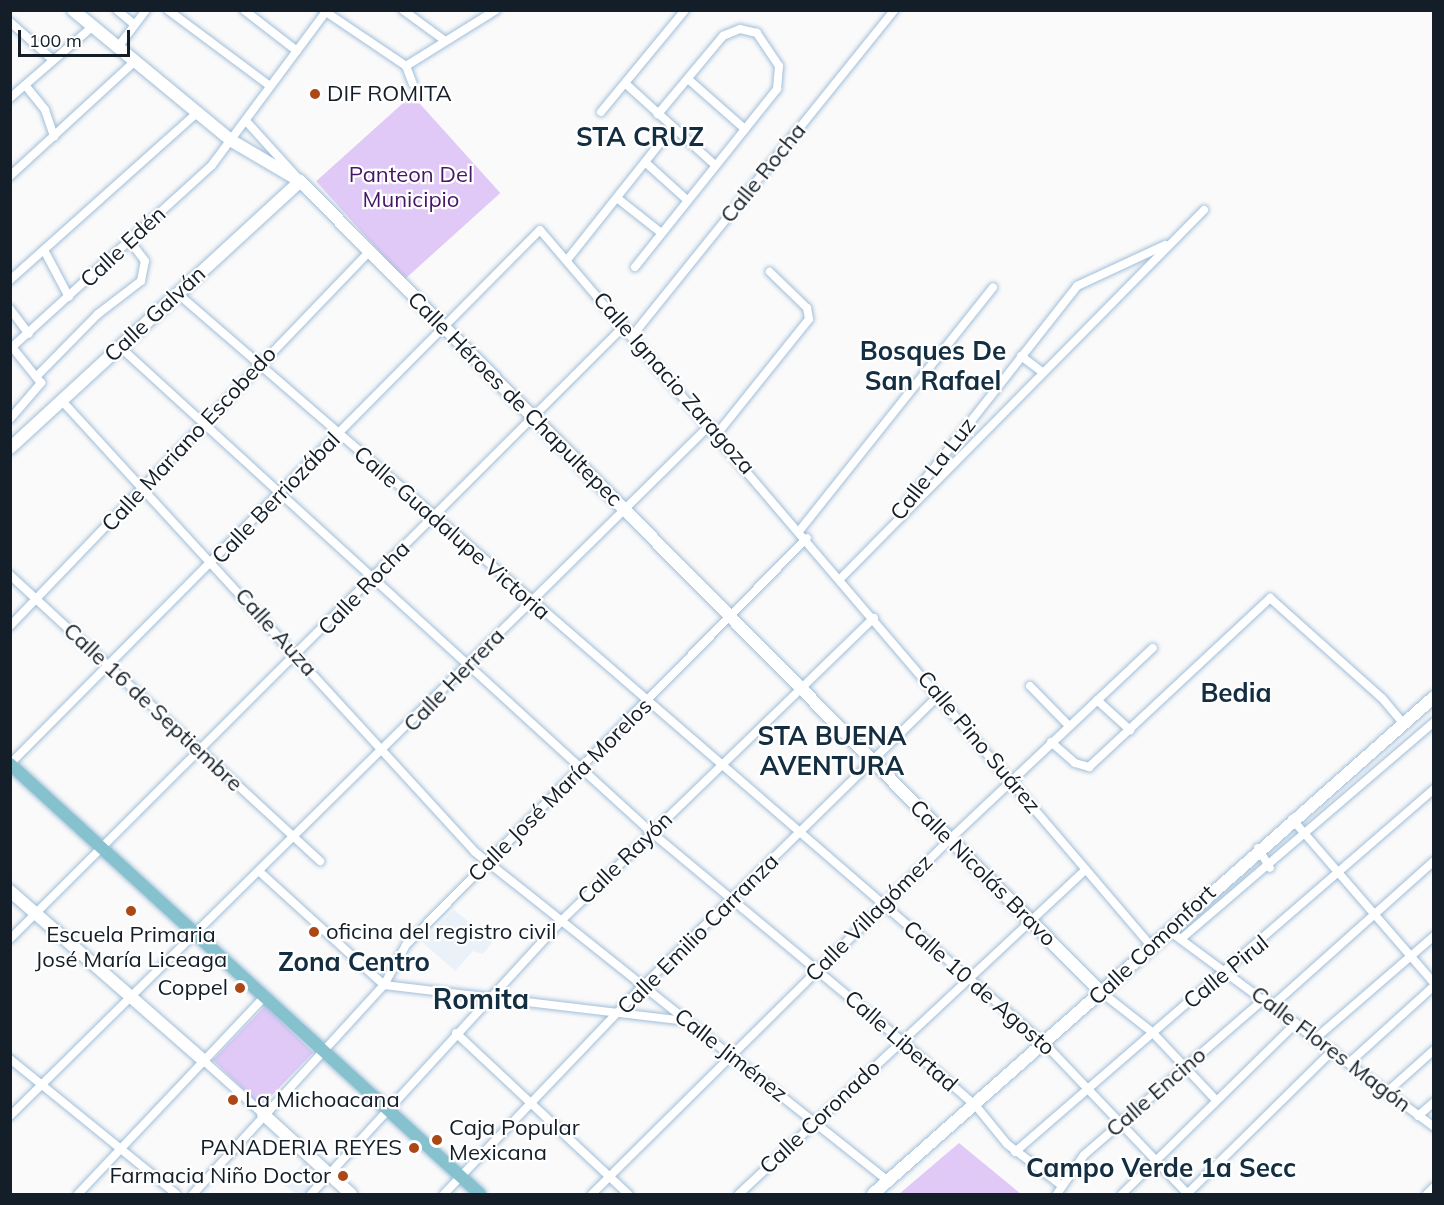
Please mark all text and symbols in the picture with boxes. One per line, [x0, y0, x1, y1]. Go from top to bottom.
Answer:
scale bar [21, 18, 134, 56]
text: 100 m [29, 29, 82, 52]
place label: DIF ROMITA [327, 81, 452, 107]
marker: DIF ROMITA [308, 87, 322, 101]
street label: Calle Rocha [715, 118, 811, 228]
district label: STA CRUZ [576, 121, 704, 153]
park label: Panteon Del Municipio [349, 161, 473, 212]
street label: Calle Edén [75, 201, 171, 293]
street label: Calle Galván [99, 261, 211, 367]
street label: Calle Héroes de Chapultepec [402, 286, 628, 512]
street label: Calle Ignacio Zaragoza [588, 286, 760, 480]
district label: Bosques De San Rafael [860, 335, 1006, 396]
street label: Calle Mariano Escobedo [96, 341, 282, 537]
street label: Calle La Luz [885, 412, 981, 526]
street label: Calle Berriozábal [206, 427, 346, 569]
street label: Calle Guadalupe Victoria [348, 441, 556, 625]
street label: Calle Rocha [313, 535, 415, 641]
street label: Calle Auza [230, 583, 322, 681]
street label: Calle 16 de Septiembre [58, 617, 248, 797]
street label: Calle Herrera [398, 623, 510, 737]
street label: Calle Pino Suárez [912, 665, 1046, 819]
district label: Bedia [1200, 677, 1272, 709]
street label: Calle José María Morelos [463, 693, 657, 887]
district label: STA BUENA AVENTURA [758, 720, 906, 782]
street label: Calle Nicolás Bravo [904, 794, 1062, 952]
street label: Calle Rayón [572, 806, 678, 910]
street label: Calle Emilio Carranza [612, 848, 784, 1020]
street label: Calle Villagómez [800, 849, 938, 987]
street label: Calle Comonfort [1083, 880, 1221, 1010]
marker: Escuela Primaria José María Liceaga [124, 904, 138, 918]
street label: Calle 10 de Agosto [898, 915, 1060, 1061]
place label: oficina del registro civil [326, 919, 556, 945]
place label: Escuela Primaria José María Liceaga [35, 921, 227, 972]
marker: oficina del registro civil [307, 925, 321, 939]
street label: Calle Pirul [1178, 930, 1274, 1014]
district label: Zona Centro [278, 946, 430, 978]
place label: Coppel [158, 975, 228, 1001]
street label: Calle Flores Magón [1246, 980, 1416, 1118]
marker: Coppel [233, 981, 247, 995]
district label: Romita [433, 982, 529, 1016]
street label: Calle Libertad [839, 985, 963, 1097]
street label: Calle Jiménez [669, 1003, 793, 1107]
street label: Calle Encino [1101, 1042, 1211, 1142]
street label: Calle Coronado [754, 1054, 886, 1180]
place label: La Michoacana [245, 1087, 400, 1113]
marker: La Michoacana [226, 1093, 240, 1107]
place label: Caja Popular Mexicana [449, 1114, 580, 1166]
marker: Caja Popular Mexicana [430, 1133, 444, 1147]
place label: PANADERIA REYES [200, 1135, 402, 1161]
marker: PANADERIA REYES [407, 1141, 421, 1155]
district label: Campo Verde 1a Secc [1026, 1152, 1296, 1184]
place label: Farmacia Niño Doctor [109, 1163, 331, 1189]
marker: Farmacia Niño Doctor [336, 1169, 350, 1183]

